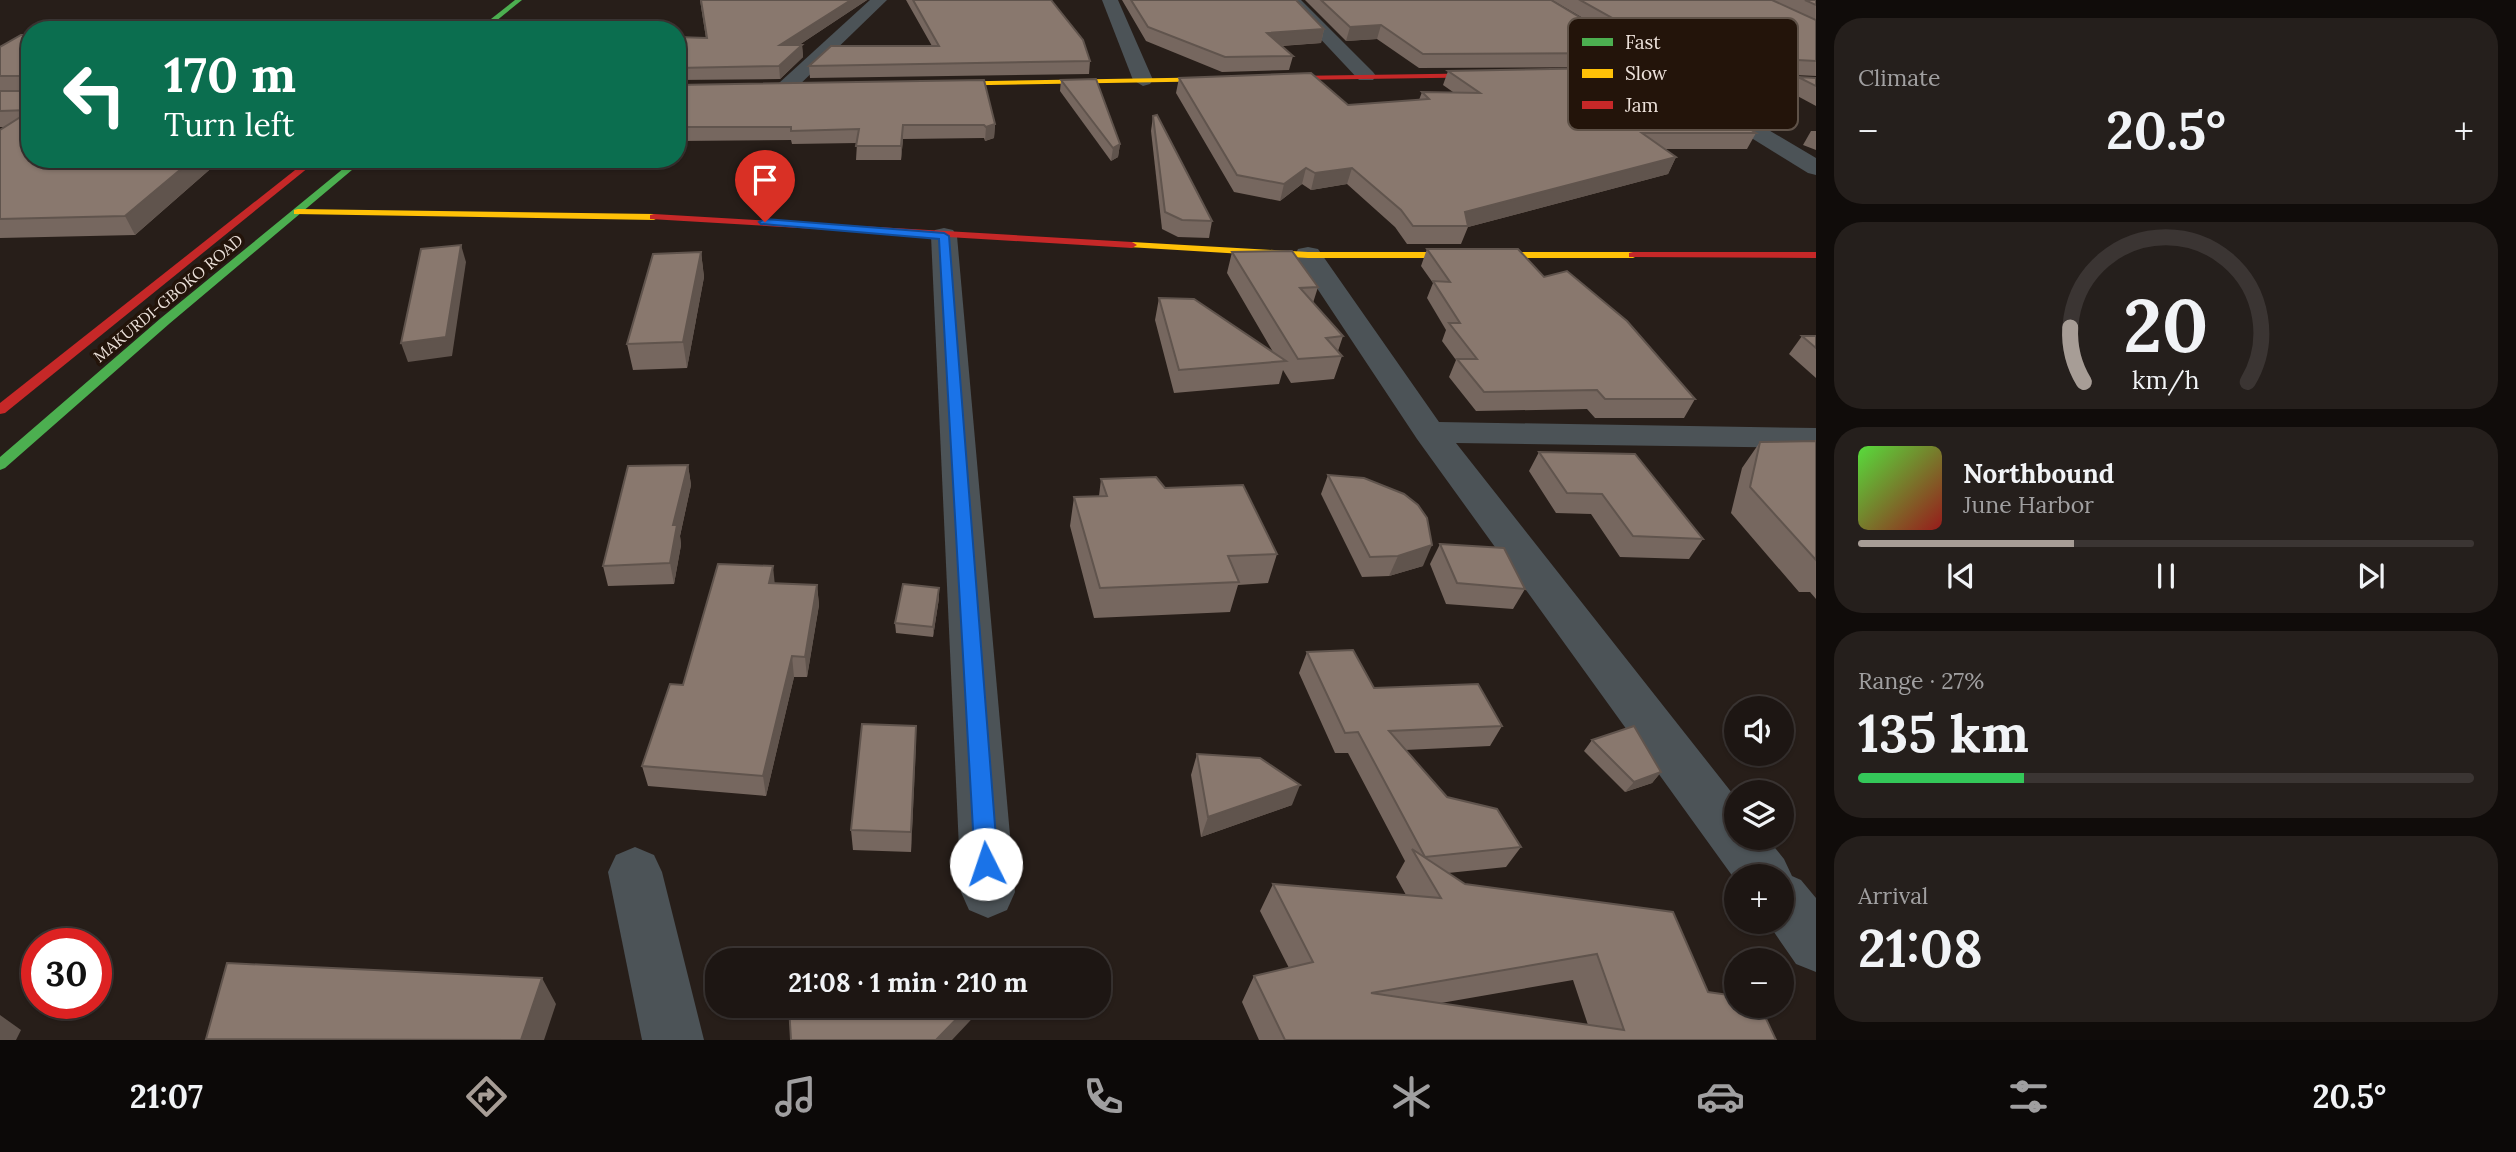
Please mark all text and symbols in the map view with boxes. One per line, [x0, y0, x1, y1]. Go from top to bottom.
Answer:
legend [1568, 18, 1798, 130]
text: Fast [1625, 30, 1661, 54]
text: 170 m [164, 43, 296, 105]
icon: left [49, 49, 140, 140]
text: Slow [1625, 61, 1668, 85]
text: Climate [1858, 63, 1940, 92]
text: Jam [1624, 93, 1659, 117]
text: 20.5° [2106, 97, 2226, 163]
text: Turn left [164, 104, 294, 145]
text: − [1858, 107, 1878, 155]
text: + [2454, 107, 2474, 155]
pin [735, 150, 795, 222]
icon: arrive [746, 161, 784, 199]
street label: MAKURDI-GBOKO ROAD [89, 230, 247, 366]
text: 20 [2123, 279, 2209, 372]
text: km/h [2132, 363, 2200, 395]
text: Northbound [1963, 457, 2114, 490]
text: June Harbor [1963, 490, 2094, 519]
icon: previous [1942, 557, 1980, 595]
icon: pause [2147, 557, 2185, 595]
icon: next [2352, 557, 2390, 595]
text: Range · 27% [1858, 666, 1984, 695]
map controls [1724, 696, 1794, 1018]
button: sound [1724, 696, 1794, 766]
text: 135 km [1858, 700, 2029, 766]
button: layers [1724, 780, 1794, 850]
position arrow [949, 827, 1023, 901]
button: + [1724, 864, 1794, 934]
text: Arrival [1858, 881, 1928, 910]
text: 21:08 [1858, 915, 1983, 981]
speed limit sign: 30 [21, 928, 112, 1019]
button: − [1724, 948, 1794, 1018]
text: 21:08 · 1 min · 210 m [788, 966, 1028, 999]
icon: directions [462, 1072, 511, 1121]
icon: music [771, 1072, 820, 1121]
icon: phone [1079, 1072, 1128, 1121]
icon: climate [1387, 1072, 1436, 1121]
icon: car [1696, 1072, 1745, 1121]
icon: filters [2004, 1072, 2053, 1121]
text: 21:07 [130, 1076, 203, 1117]
text: 20.5° [2313, 1076, 2386, 1117]

